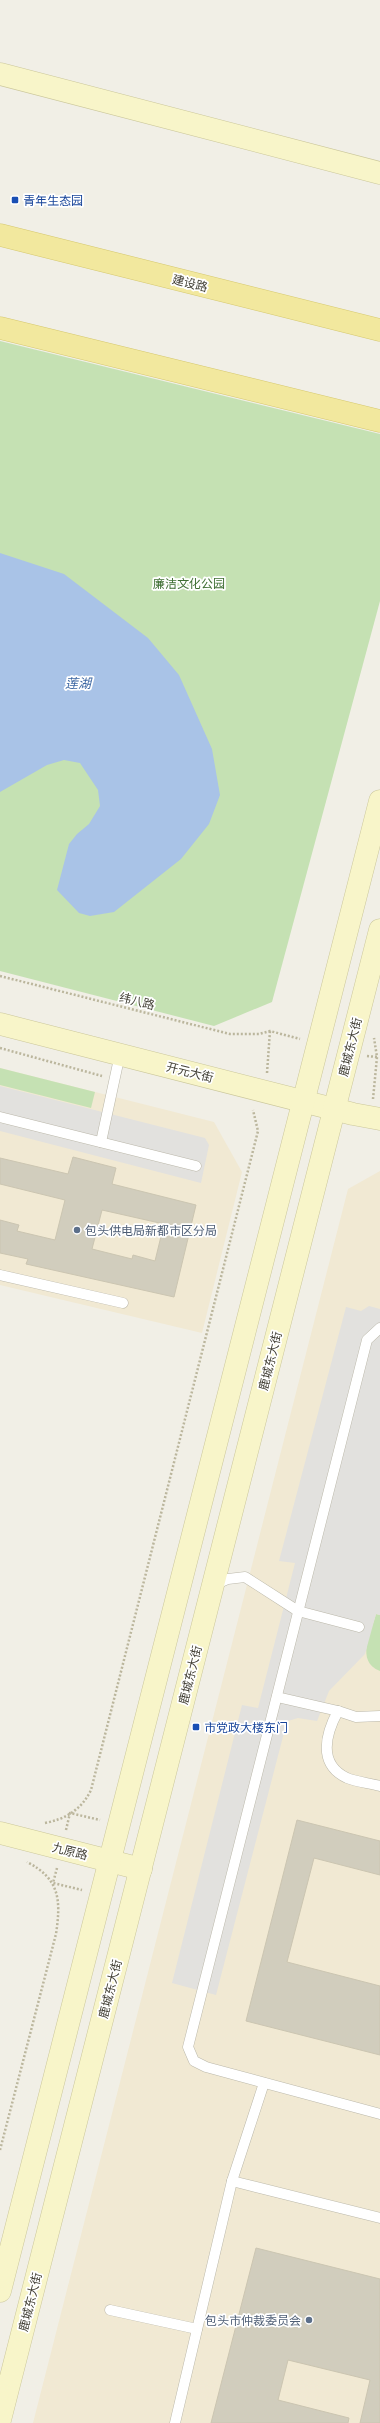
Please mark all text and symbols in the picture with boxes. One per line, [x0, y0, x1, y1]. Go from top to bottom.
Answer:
place label: 青年生态园 [23, 192, 83, 209]
marker: 青年生态园 [10, 195, 20, 205]
street label: 建设路 [170, 270, 210, 296]
park label: 廉洁文化公园 [153, 575, 225, 592]
water label: 莲湖 [65, 674, 93, 693]
street label: 纬八路 [117, 988, 157, 1014]
street label: 鹿城东大街 [334, 1016, 366, 1078]
street label: 开元大街 [165, 1058, 215, 1086]
place label: 包头供电局新都市区分局 [85, 1222, 217, 1239]
marker: 包头供电局新都市区分局 [72, 1225, 82, 1235]
street label: 鹿城东大街 [254, 1330, 286, 1392]
street label: 鹿城东大街 [174, 1644, 206, 1706]
place label: 市党政大楼东门 [204, 1719, 288, 1736]
marker: 市党政大楼东门 [191, 1722, 201, 1732]
street label: 九原路 [50, 1838, 90, 1864]
street label: 鹿城东大街 [94, 1958, 126, 2020]
street label: 鹿城东大街 [14, 2271, 46, 2333]
place label: 包头市仲裁委员会 [205, 2312, 301, 2329]
marker: 包头市仲裁委员会 [304, 2315, 314, 2325]

